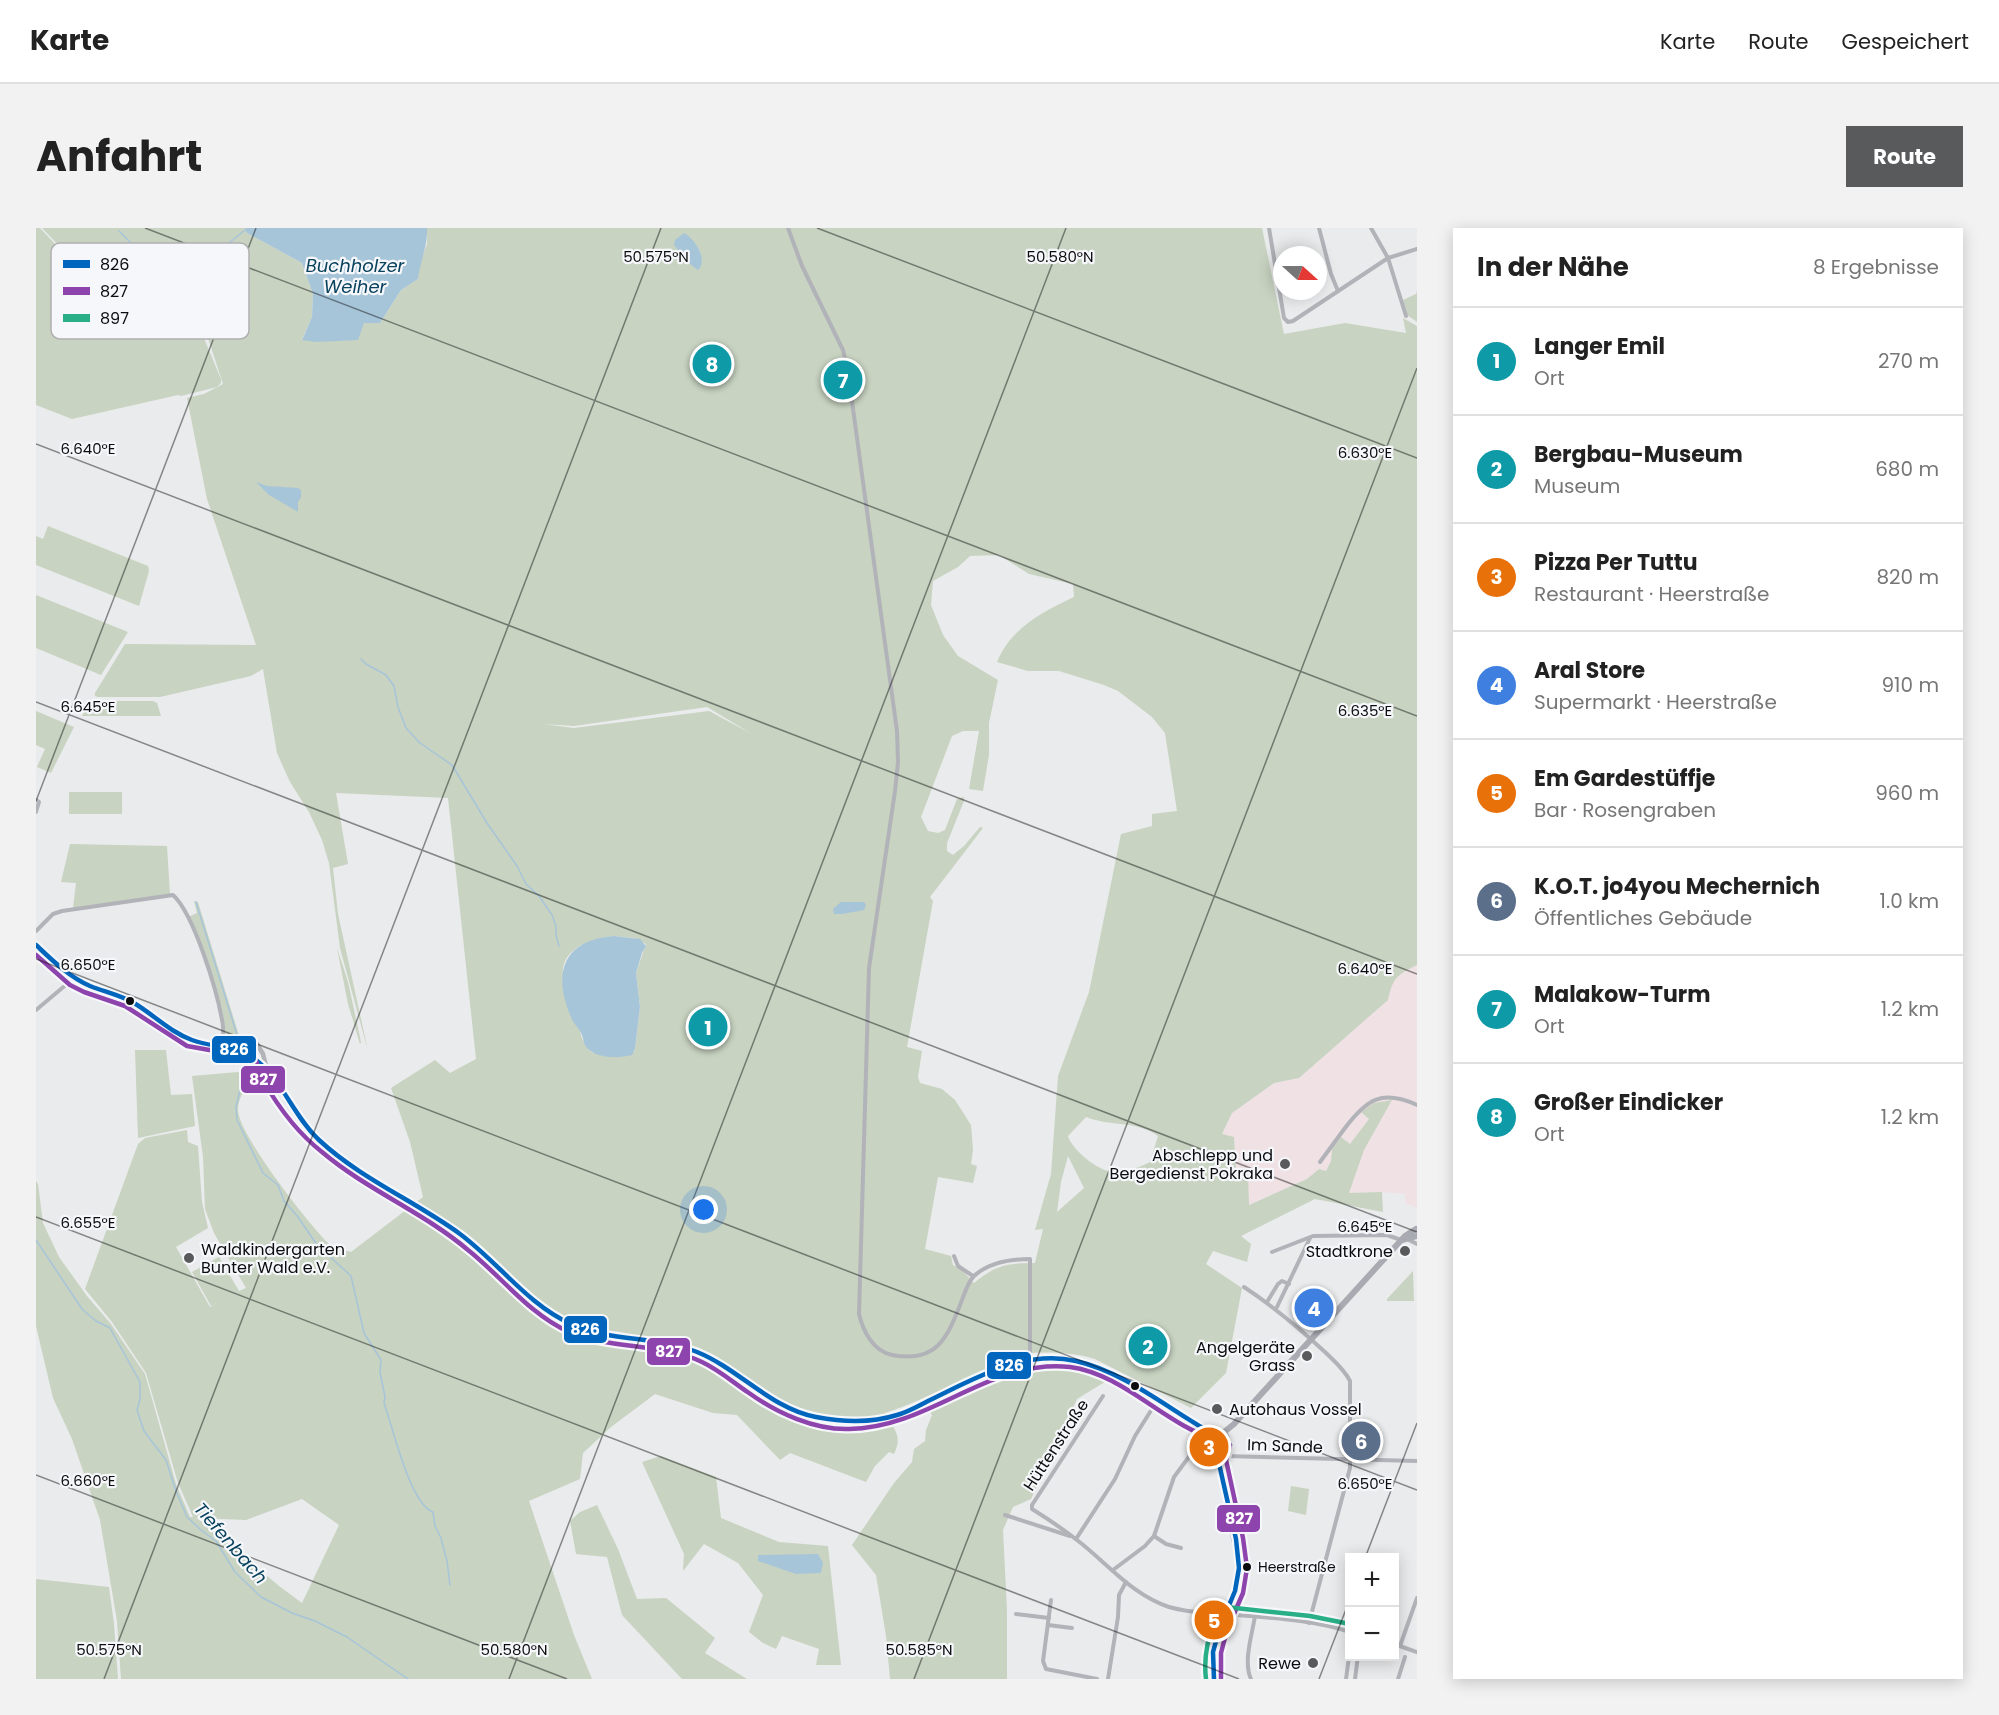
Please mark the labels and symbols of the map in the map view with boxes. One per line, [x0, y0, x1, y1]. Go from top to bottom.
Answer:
legend [51, 243, 249, 339]
text: 50.575°N [623, 246, 689, 267]
text: 50.580°N [1027, 246, 1094, 267]
north arrow [1273, 246, 1327, 300]
text: 826 [100, 253, 129, 276]
water label: Buchholzer Weiher [306, 253, 406, 299]
text: 827 [100, 280, 128, 303]
text: 897 [100, 307, 129, 330]
pin: 8 [692, 342, 732, 386]
pin: 7 [824, 358, 862, 402]
text: 6.640°E [61, 438, 115, 459]
text: 6.630°E [1338, 442, 1392, 463]
text: 6.645°E [61, 696, 115, 717]
text: 6.635°E [1338, 700, 1392, 721]
text: 6.650°E [61, 954, 115, 975]
text: 6.640°E [1338, 958, 1392, 979]
unlabelled marker [124, 995, 136, 1007]
pin: 1 [688, 1004, 728, 1050]
line badge: 826 [211, 1035, 257, 1064]
text: 826 [219, 1038, 249, 1061]
line badge: 827 [240, 1065, 286, 1094]
text: 827 [249, 1068, 277, 1091]
place label: Abschlepp und Bergedienst Pokraka [1110, 1144, 1273, 1185]
marker: Abschlepp und Bergedienst Pokraka [1278, 1157, 1292, 1171]
your location [689, 1195, 718, 1224]
text: 6.655°E [61, 1212, 115, 1233]
text: 6.645°E [1338, 1216, 1392, 1237]
place label: Waldkindergarten Bunter Wald e.V. [201, 1238, 345, 1279]
place label: Stadtkrone [1306, 1240, 1393, 1263]
marker: Stadtkrone [1398, 1244, 1412, 1258]
marker: Waldkindergarten Bunter Wald e.V. [182, 1251, 196, 1265]
pin: 4 [1294, 1286, 1334, 1330]
line badge: 826 [563, 1315, 608, 1344]
text: 826 [570, 1318, 600, 1341]
pin: 2 [1128, 1324, 1168, 1368]
place label: Angelgeräte Grass [1196, 1336, 1295, 1377]
line badge: 827 [646, 1337, 691, 1366]
text: 827 [655, 1340, 683, 1363]
marker: Angelgeräte Grass [1300, 1349, 1314, 1363]
line badge: 826 [986, 1351, 1032, 1380]
text: 826 [994, 1354, 1024, 1377]
unlabelled marker [1129, 1380, 1141, 1392]
street label: Hüttenstraße [1018, 1395, 1094, 1495]
place label: Autohaus Vossel [1229, 1398, 1362, 1421]
marker: Autohaus Vossel [1210, 1402, 1224, 1416]
pin: 6 [1342, 1418, 1380, 1464]
pin: 3 [1190, 1424, 1228, 1470]
street label: Im Sande [1247, 1433, 1323, 1459]
text: 6.660°E [61, 1470, 116, 1491]
text: 6.650°E [1338, 1473, 1392, 1494]
water label: Tiefenbach [189, 1497, 273, 1589]
line badge: 827 [1216, 1504, 1261, 1533]
text: 827 [1225, 1507, 1253, 1530]
place label: Heerstraße [1258, 1557, 1336, 1577]
marker: Heerstraße [1241, 1561, 1253, 1573]
pin: 5 [1194, 1598, 1234, 1642]
text: 50.575°N [76, 1639, 142, 1660]
text: 50.580°N [481, 1639, 548, 1660]
text: 50.585°N [886, 1639, 953, 1660]
place label: Rewe [1258, 1652, 1301, 1675]
marker: Rewe [1306, 1656, 1320, 1670]

